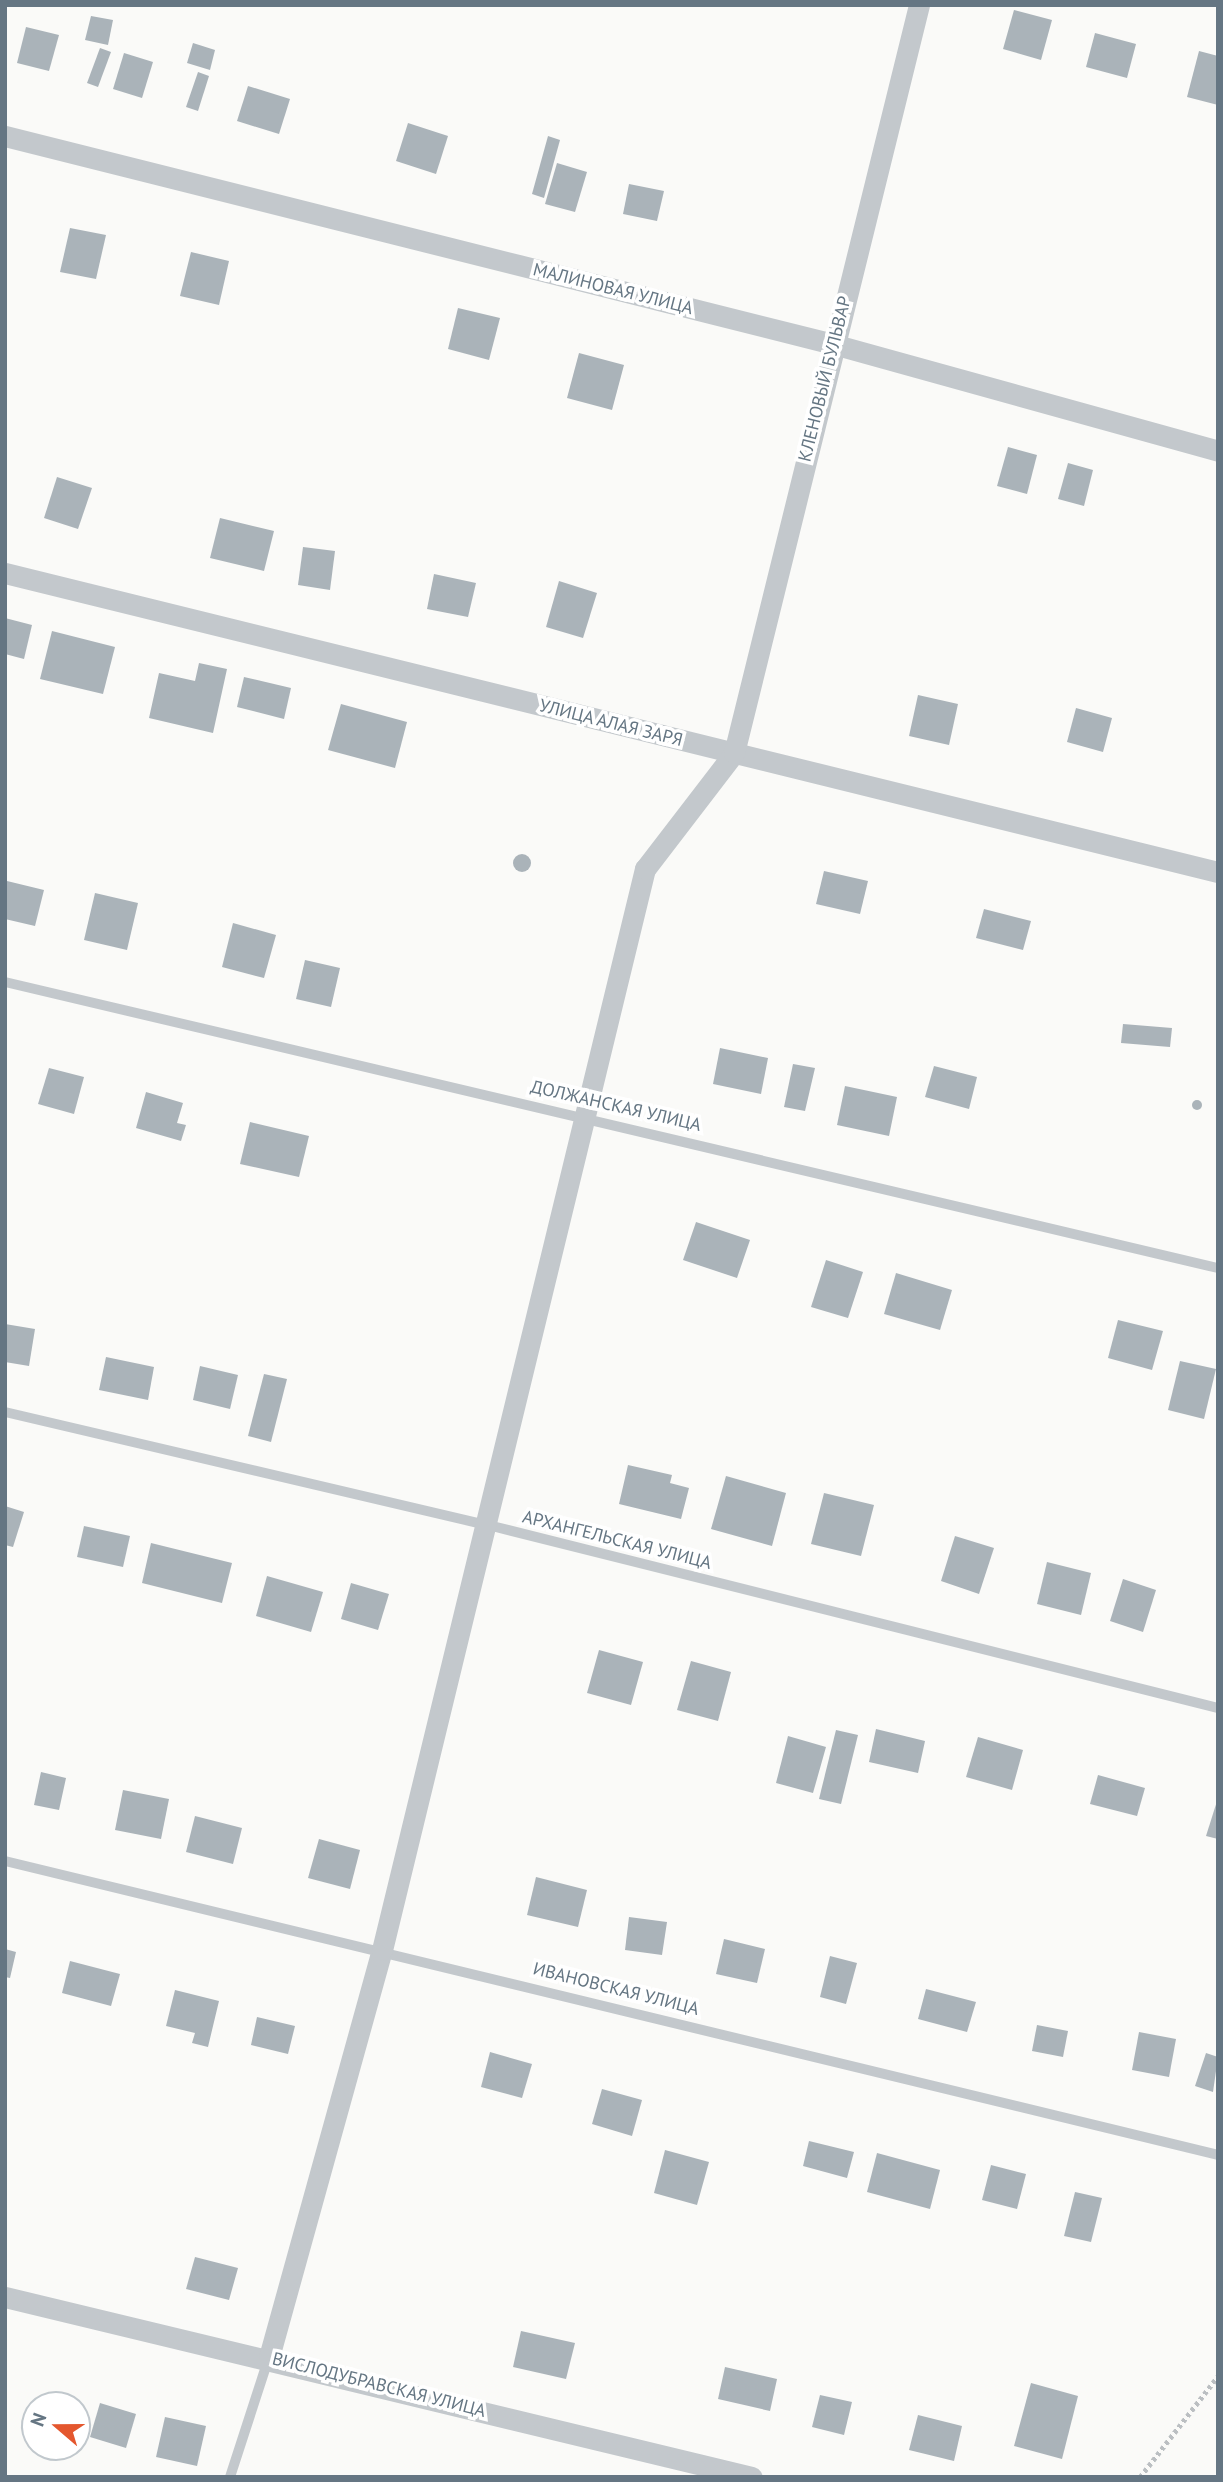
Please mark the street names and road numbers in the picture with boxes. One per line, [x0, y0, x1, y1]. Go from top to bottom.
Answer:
street label: МАЛИНОВАЯ УЛИЦА [531, 259, 695, 319]
street label: КЛЕНОВЫЙ БУЛЬВАР [794, 294, 856, 464]
street label: УЛИЦА АЛАЯ ЗАРЯ [536, 695, 686, 751]
street label: ДОЛЖАНСКАЯ УЛИЦА [528, 1076, 704, 1136]
street label: АРХАНГЕЛЬСКАЯ УЛИЦА [520, 1506, 714, 1574]
street label: ИВАНОВСКАЯ УЛИЦА [530, 1958, 702, 2020]
street label: ВИСЛОДУБРАВСКАЯ УЛИЦА [270, 2348, 488, 2422]

